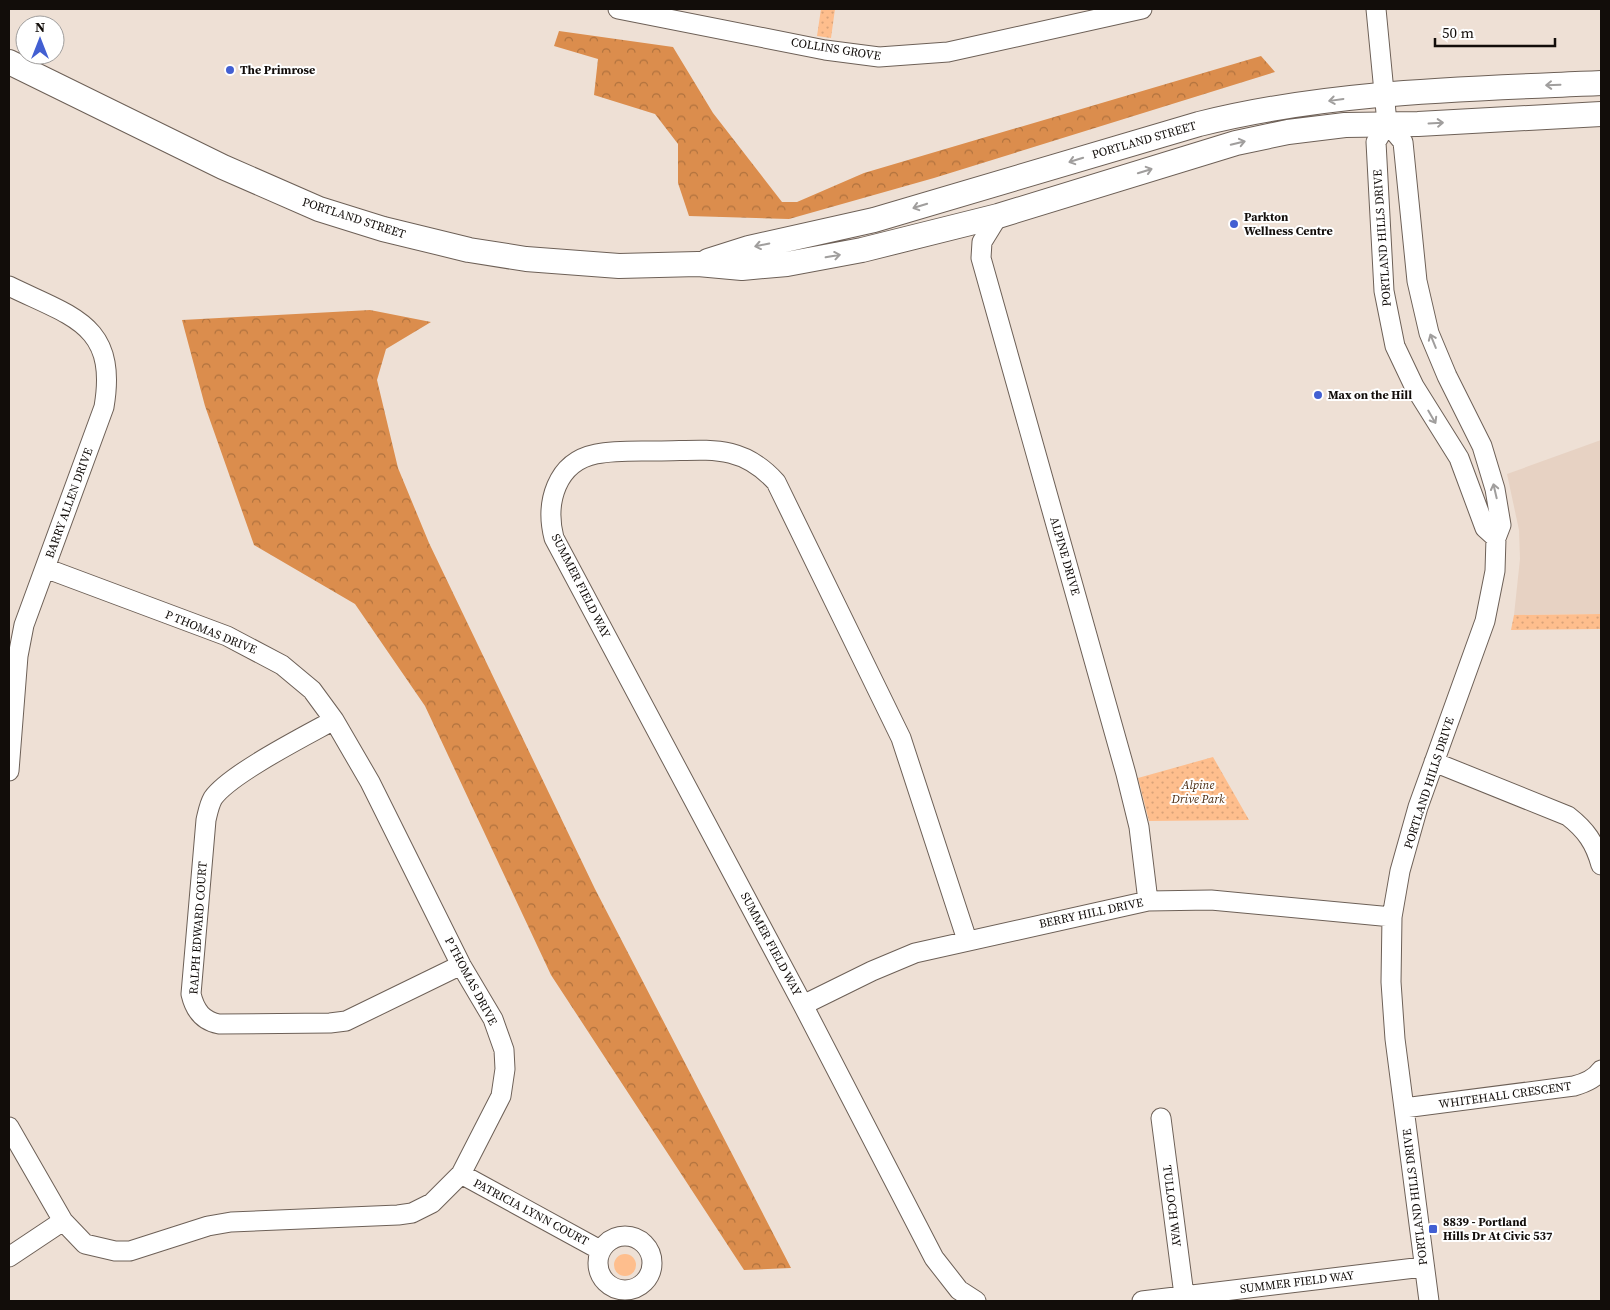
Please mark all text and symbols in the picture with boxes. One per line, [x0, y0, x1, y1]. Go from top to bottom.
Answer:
north arrow [15, 15, 65, 65]
scale bar [1435, 15, 1555, 47]
text: N [35, 17, 45, 37]
text: 50 m [1442, 22, 1474, 43]
street label: COLLINS GROVE [790, 34, 882, 64]
place label: The Primrose [240, 62, 315, 78]
marker: The Primrose [224, 64, 236, 76]
one-way arrow [1545, 81, 1561, 90]
one-way arrow [1328, 95, 1344, 105]
street label: PORTLAND STREET [1090, 117, 1199, 163]
one-way arrow [1428, 119, 1444, 128]
one-way arrow [1230, 138, 1246, 147]
one-way arrow [1068, 156, 1084, 166]
one-way arrow [1136, 166, 1152, 176]
street label: PORTLAND HILLS DRIVE [1369, 169, 1395, 307]
street label: PORTLAND STREET [300, 194, 408, 242]
one-way arrow [913, 202, 929, 212]
place label: Parkton Wellness Centre [1244, 209, 1333, 239]
marker: Parkton Wellness Centre [1228, 218, 1240, 230]
one-way arrow [755, 241, 771, 250]
one-way arrow [825, 250, 841, 260]
one-way arrow [1428, 334, 1437, 349]
place label: Max on the Hill [1328, 387, 1412, 403]
marker: Max on the Hill [1312, 389, 1324, 401]
one-way arrow [1427, 409, 1437, 424]
street label: BARRY ALLEN DRIVE [42, 446, 96, 560]
one-way arrow [1490, 484, 1499, 500]
street label: ALPINE DRIVE [1046, 515, 1084, 597]
street label: SUMMER FIELD WAY [548, 531, 614, 641]
street label: P THOMAS DRIVE [163, 606, 259, 658]
street label: PORTLAND HILLS DRIVE [1400, 715, 1458, 851]
park label: Alpine Drive Park [1170, 777, 1225, 807]
street label: RALPH EDWARD COURT [185, 860, 211, 995]
street label: SUMMER FIELD WAY [737, 889, 805, 999]
street label: BERRY HILL DRIVE [1037, 894, 1145, 932]
street label: P THOMAS DRIVE [441, 934, 501, 1028]
street label: WHITEHALL CRESCENT [1438, 1078, 1573, 1112]
street label: PORTLAND HILLS DRIVE [1399, 1128, 1431, 1266]
street label: TULLOCH WAY [1159, 1164, 1185, 1248]
street label: PATRICIA LYNN COURT [471, 1175, 592, 1250]
place label: 8839 - Portland Hills Dr At Civic 537 [1443, 1214, 1553, 1244]
marker: 8839 - Portland Hills Dr At Civic 537 [1427, 1223, 1439, 1235]
street label: SUMMER FIELD WAY [1239, 1267, 1355, 1297]

